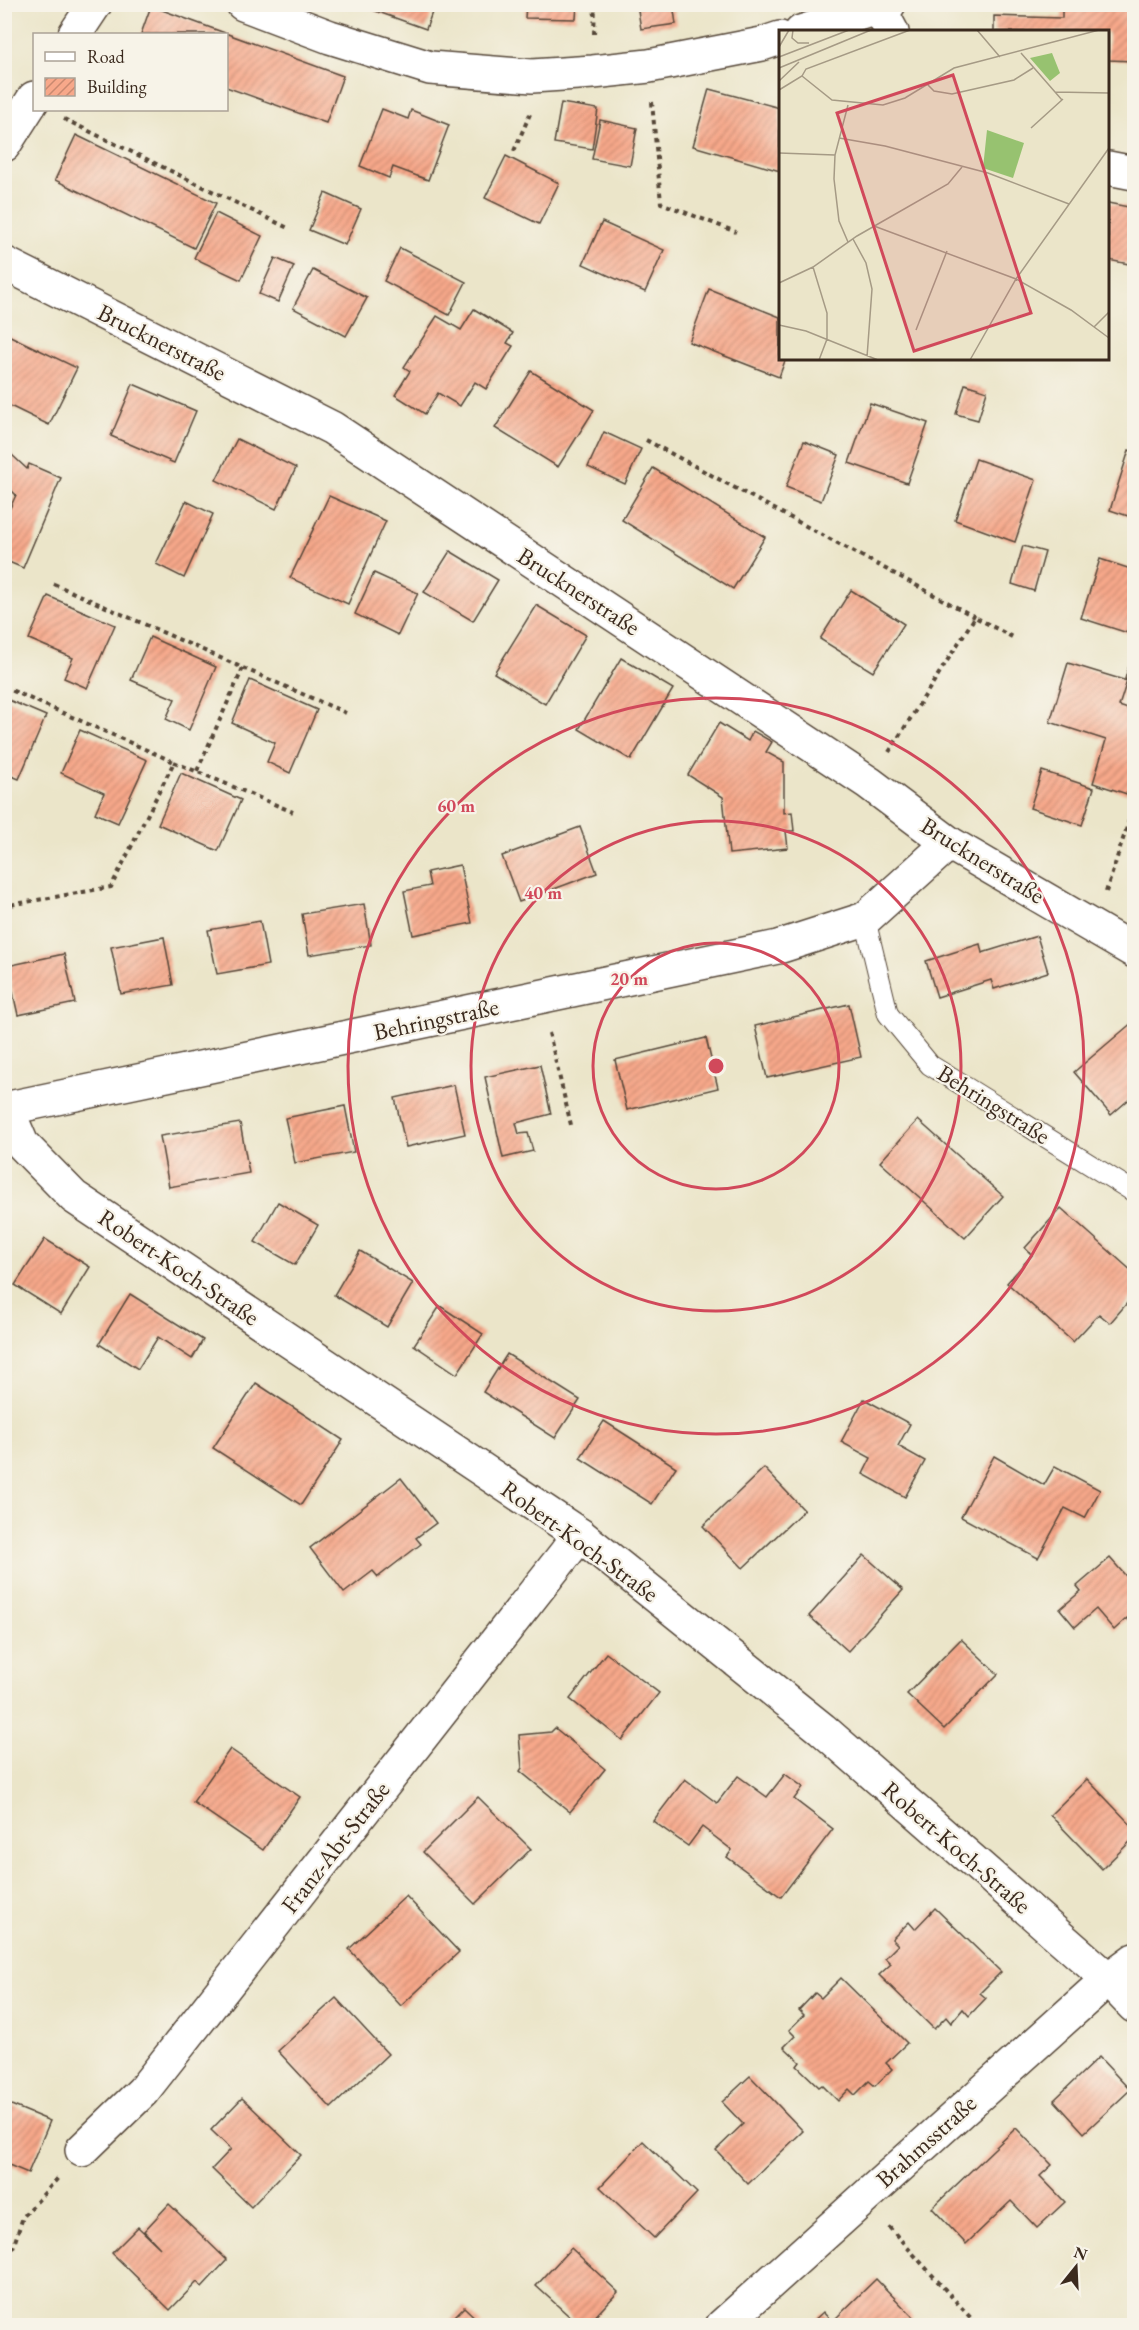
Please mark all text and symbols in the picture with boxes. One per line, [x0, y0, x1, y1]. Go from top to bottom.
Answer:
inset map [779, 30, 1109, 360]
legend [33, 33, 228, 111]
text: Road [87, 45, 126, 68]
text: Building [87, 75, 147, 98]
street label: Brucknerstraße [93, 296, 231, 388]
street label: Brucknerstraße [512, 540, 646, 642]
text: 60 m [437, 794, 475, 817]
street label: Brucknerstraße [915, 810, 1051, 910]
text: 40 m [524, 881, 562, 904]
text: 20 m [610, 967, 648, 990]
street label: Behringstraße [371, 991, 501, 1047]
centre of rings [706, 1056, 726, 1076]
street label: Behringstraße [932, 1057, 1056, 1151]
street label: Robert-Koch-Straße [93, 1202, 265, 1332]
street label: Robert-Koch-Straße [495, 1473, 665, 1609]
street label: Robert-Koch-Straße [876, 1774, 1038, 1920]
street label: Franz-Abt-Straße [274, 1775, 396, 1919]
street label: Brahmsstraße [869, 2088, 983, 2194]
north arrow [1046, 2237, 1106, 2297]
text: N [1071, 2241, 1090, 2265]

